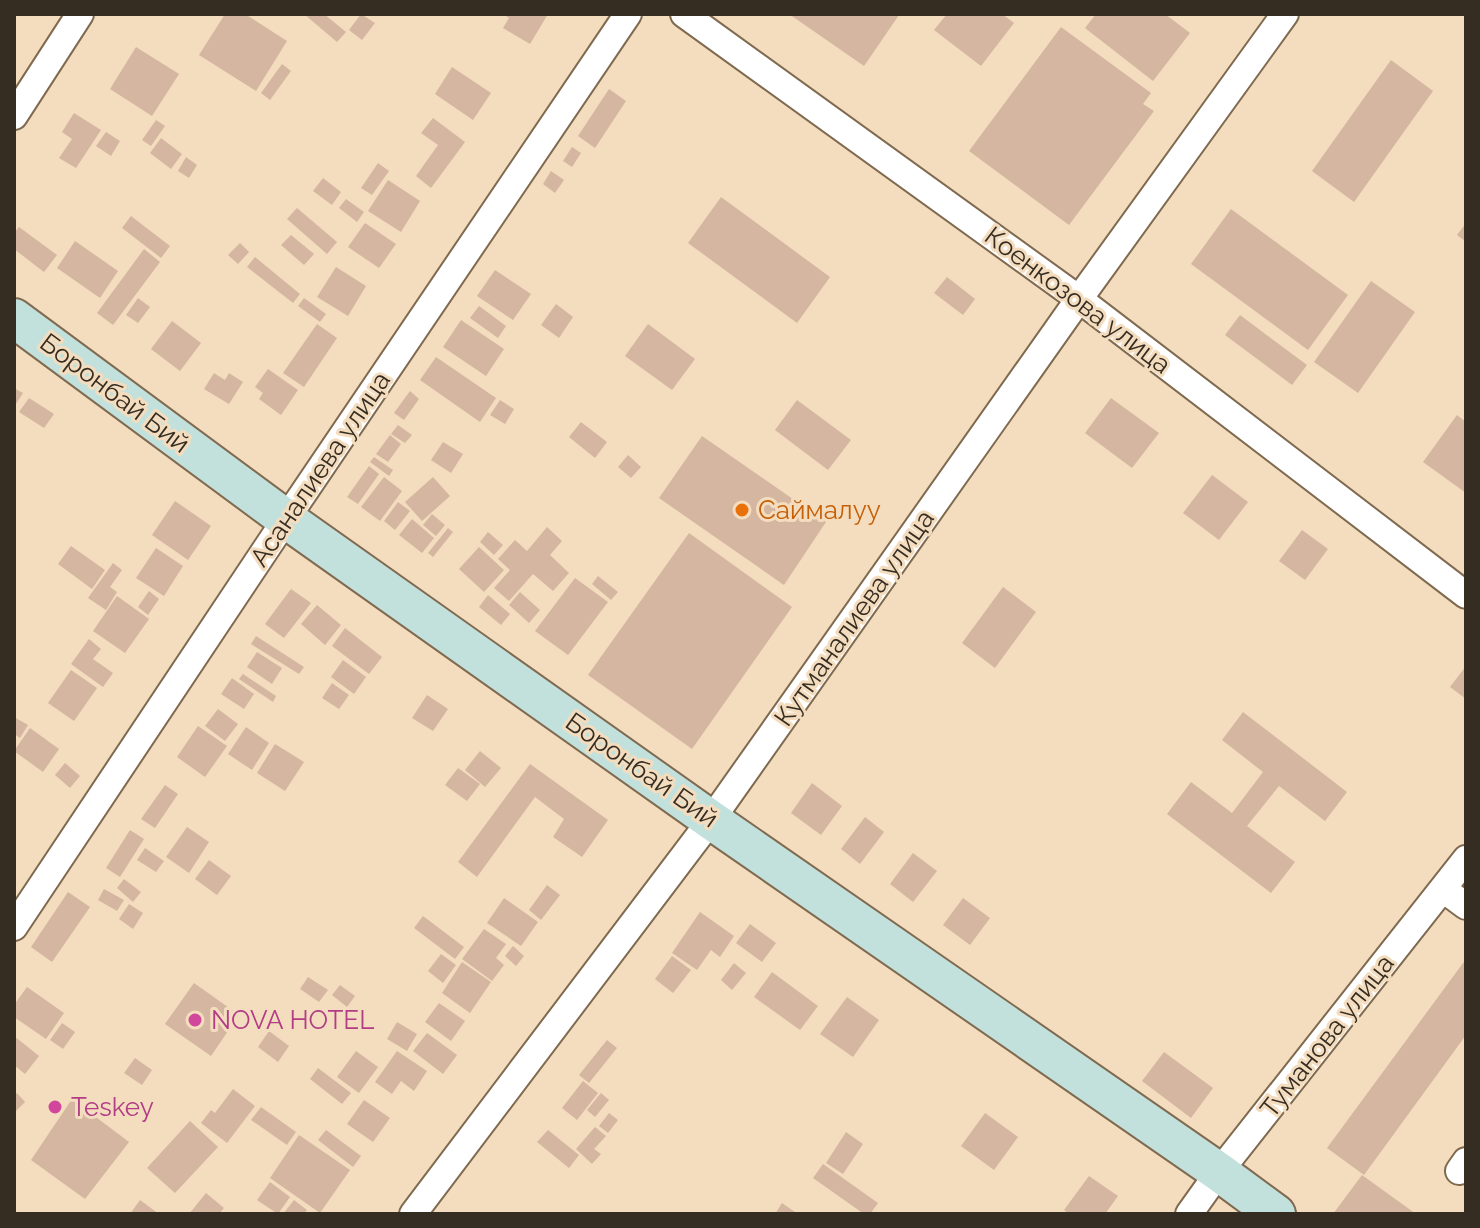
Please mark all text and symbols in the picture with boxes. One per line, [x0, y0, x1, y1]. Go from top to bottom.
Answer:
street label: Коенкозова улица [979, 220, 1177, 380]
street label: Боронбай Бий [35, 327, 195, 459]
street label: Асаналиева улица [244, 366, 396, 572]
place label: Саймалуу [758, 495, 881, 525]
marker: Саймалуу [733, 501, 751, 519]
street label: Кутманалиева улица [768, 504, 940, 732]
street label: Боронбай Бий [560, 706, 724, 834]
street label: Туманова улица [1254, 949, 1400, 1123]
place label: NOVA HOTEL [211, 1005, 374, 1035]
marker: NOVA HOTEL [186, 1011, 204, 1029]
place label: Teskey [71, 1092, 154, 1122]
marker: Teskey [46, 1098, 64, 1116]

